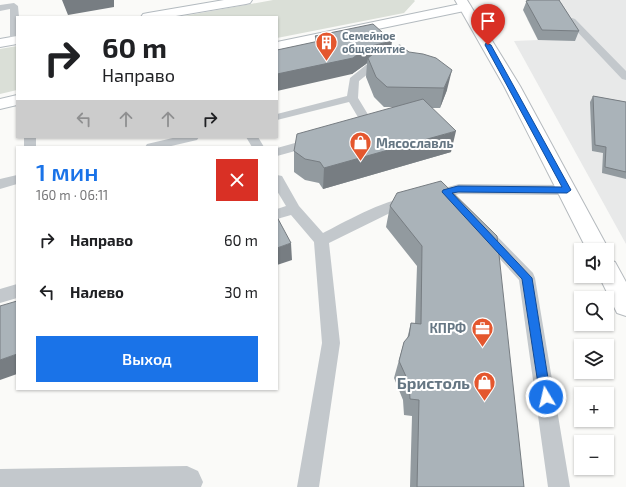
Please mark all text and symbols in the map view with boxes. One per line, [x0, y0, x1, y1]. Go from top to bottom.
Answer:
pin [471, 4, 505, 45]
icon: arrive [477, 10, 499, 32]
building icon: Семейное общежитие [314, 29, 340, 62]
place label: Семейное общежитие [342, 29, 405, 55]
text: 60 m [102, 30, 167, 64]
icon: right [36, 32, 88, 84]
text: Направо [102, 64, 175, 86]
icon: left [73, 108, 95, 130]
icon: ahead [115, 108, 137, 130]
icon: ahead [157, 108, 179, 130]
icon: right [199, 108, 221, 130]
shop icon: Мясославль [348, 130, 374, 163]
place label: Мясославль [376, 135, 453, 151]
text: 1 мин [36, 157, 98, 186]
button: close [216, 159, 258, 201]
text: 160 m · 06:11 [36, 187, 108, 203]
icon: right [36, 229, 58, 251]
text: Направо [70, 231, 133, 249]
text: 60 m [224, 231, 258, 249]
map controls [574, 243, 614, 475]
button: sound [574, 243, 614, 283]
icon: left [36, 281, 58, 303]
text: Налево [70, 283, 124, 301]
text: 30 m [224, 283, 258, 301]
button: search [574, 291, 614, 331]
office icon: КПРФ [469, 315, 495, 348]
place label: КПРФ [430, 320, 466, 336]
button: Выход [36, 336, 258, 382]
button: layers [574, 339, 614, 379]
shop icon: Бристоль [472, 370, 498, 403]
place label: Бристоль [397, 373, 470, 392]
position arrow [525, 376, 567, 418]
button: + [574, 387, 614, 427]
button: − [574, 435, 614, 475]

